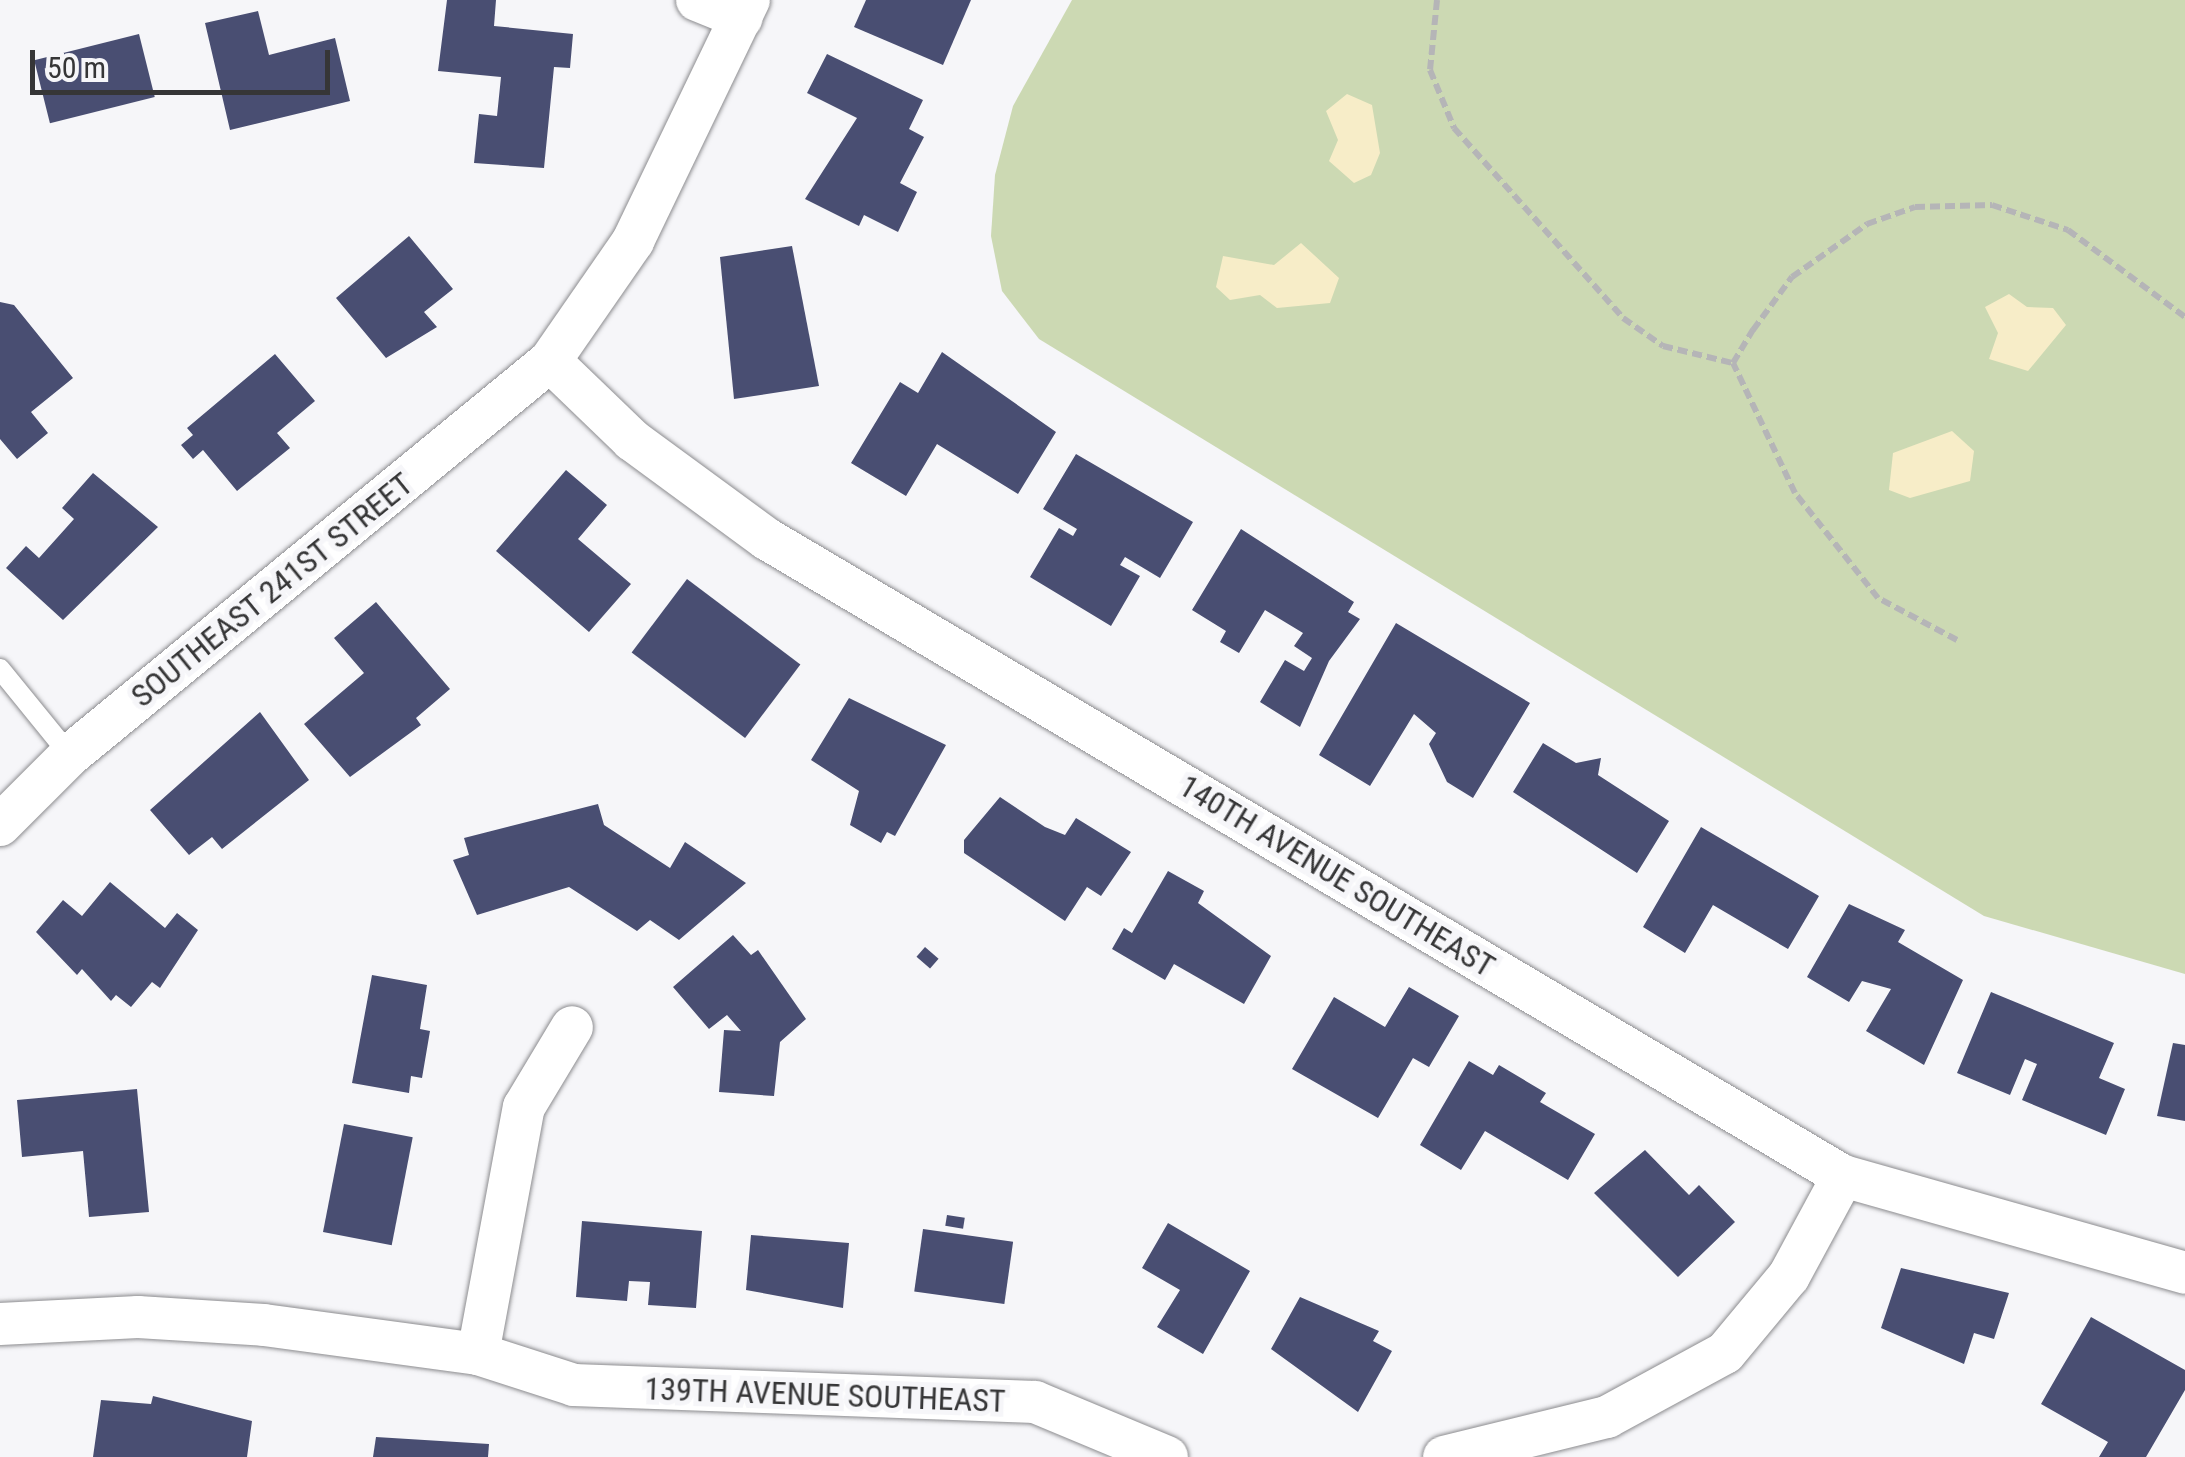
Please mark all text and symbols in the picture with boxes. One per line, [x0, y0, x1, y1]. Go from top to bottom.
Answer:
scale bar [35, 30, 335, 92]
text: 50 m [47, 50, 106, 85]
street label: SOUTHEAST 241ST STREET [123, 464, 421, 716]
street label: 140TH AVENUE SOUTHEAST [1172, 767, 1502, 985]
street label: 139TH AVENUE SOUTHEAST [644, 1370, 1006, 1420]

